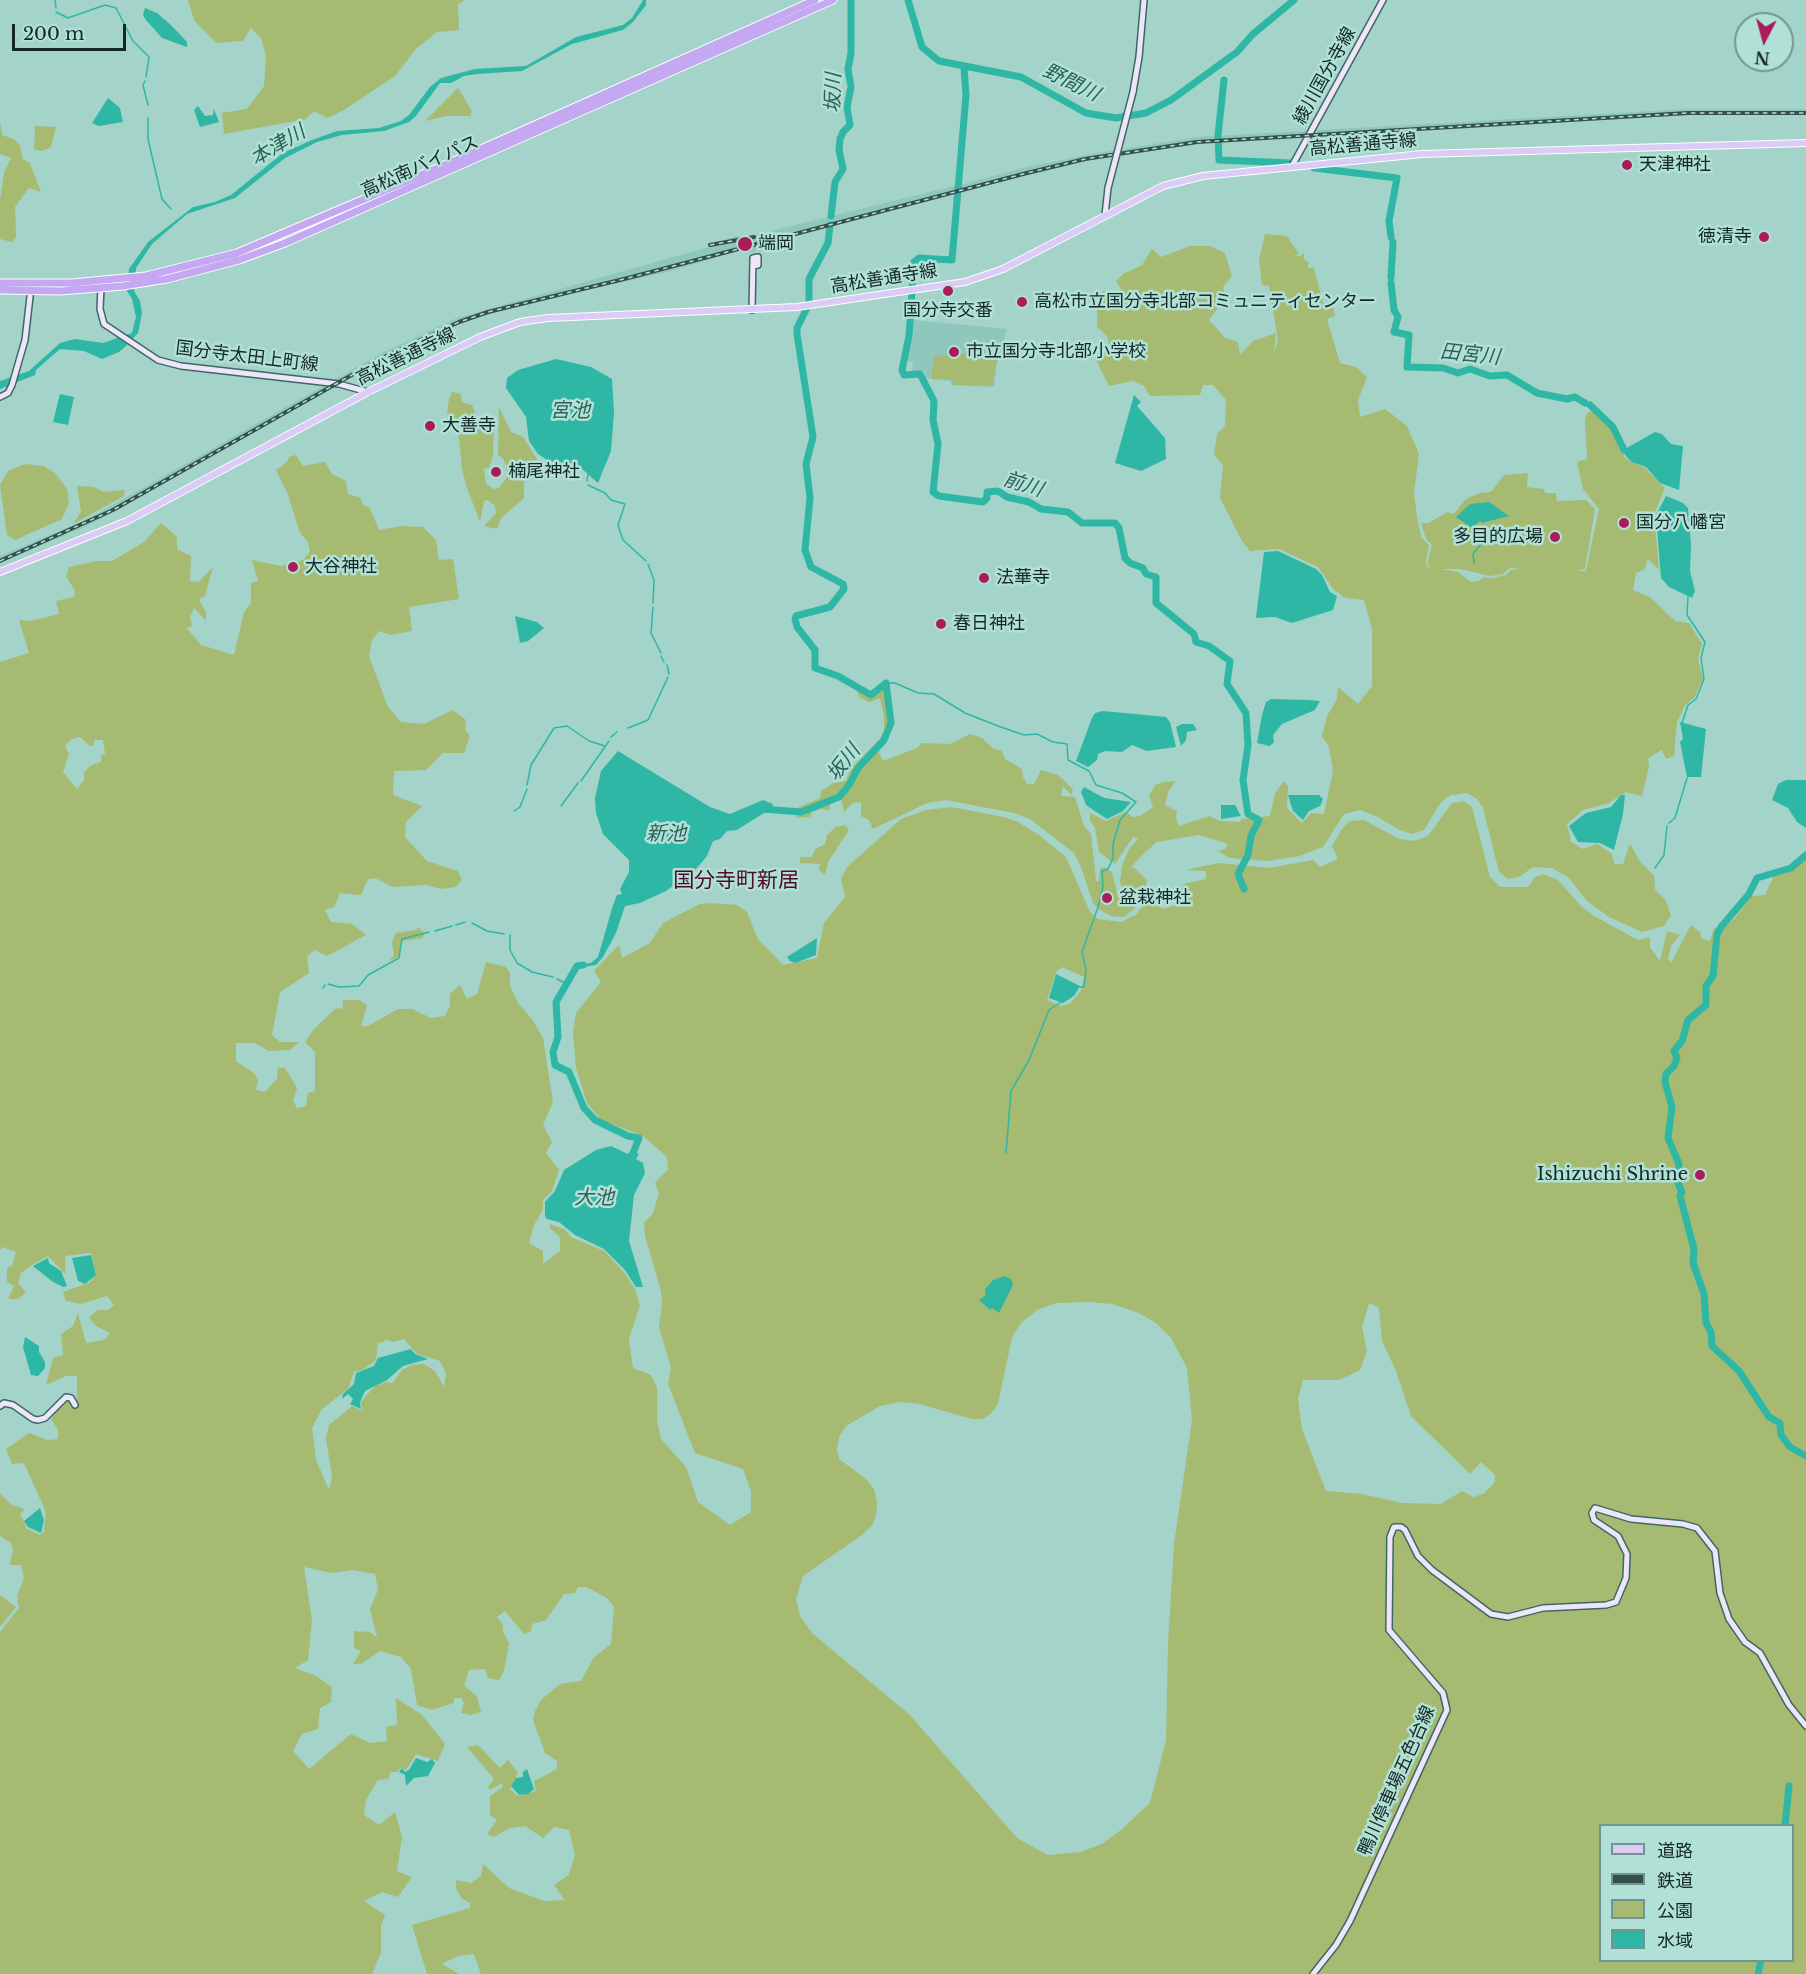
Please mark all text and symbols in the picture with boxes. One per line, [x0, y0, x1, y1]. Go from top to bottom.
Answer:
scale bar [15, 12, 129, 50]
north arrow [1734, 12, 1794, 72]
text: 200 m [23, 23, 84, 45]
street label: 綾川国分寺線 [1289, 24, 1361, 128]
text: N [1754, 47, 1771, 69]
water label: 野間川 [1039, 59, 1103, 107]
water label: 坂川 [822, 73, 846, 113]
water label: 本津川 [246, 120, 310, 172]
street label: 高松善通寺線 [1308, 130, 1418, 160]
street label: 高松南バイパス [358, 132, 482, 202]
place label: 天津神社 [1639, 154, 1711, 176]
marker: 天津神社 [1620, 158, 1634, 172]
place label: 徳清寺 [1698, 226, 1752, 248]
marker: 徳清寺 [1757, 230, 1771, 244]
place label: 端岡 [758, 233, 794, 255]
marker: 端岡 [736, 235, 754, 253]
street label: 高松善通寺線 [829, 260, 939, 298]
marker: 国分寺交番 [941, 284, 955, 298]
place label: 高松市立国分寺北部コミュニティセンター [1034, 291, 1376, 313]
marker: 高松市立国分寺北部コミュニティセンター [1015, 295, 1029, 309]
place label: 国分寺交番 [903, 300, 993, 322]
street label: 高松善通寺線 [353, 324, 459, 390]
street label: 国分寺太田上町線 [174, 338, 320, 376]
water label: 田宮川 [1439, 340, 1501, 370]
place label: 市立国分寺北部小学校 [966, 341, 1146, 363]
marker: 市立国分寺北部小学校 [947, 345, 961, 359]
water label: 宮池 [550, 399, 590, 423]
place label: 大善寺 [442, 415, 496, 437]
marker: 大善寺 [423, 419, 437, 433]
place label: 楠尾神社 [508, 461, 580, 483]
marker: 楠尾神社 [489, 465, 503, 479]
water label: 前川 [1000, 467, 1046, 503]
place label: 国分八幡宮 [1636, 512, 1726, 534]
marker: 国分八幡宮 [1617, 516, 1631, 530]
place label: 多目的広場 [1453, 526, 1543, 548]
marker: 多目的広場 [1548, 530, 1562, 544]
place label: 大谷神社 [305, 556, 377, 578]
marker: 大谷神社 [286, 560, 300, 574]
place label: 法華寺 [996, 567, 1050, 589]
marker: 法華寺 [977, 571, 991, 585]
place label: 春日神社 [953, 613, 1025, 635]
marker: 春日神社 [934, 617, 948, 631]
water label: 坂川 [822, 740, 866, 786]
water label: 新池 [646, 822, 686, 846]
district label: 国分寺町新居 [673, 868, 799, 894]
place label: 盆栽神社 [1119, 887, 1191, 909]
marker: 盆栽神社 [1100, 891, 1114, 905]
place label: Ishizuchi Shrine [1537, 1164, 1688, 1186]
marker: Ishizuchi Shrine [1693, 1168, 1707, 1182]
water label: 大池 [574, 1186, 614, 1210]
street label: 鴨川停車場五色台線 [1354, 1703, 1440, 1859]
legend [1599, 1824, 1794, 1962]
text: 道路 [1657, 1840, 1693, 1862]
text: 鉄道 [1657, 1870, 1693, 1892]
text: 公園 [1657, 1900, 1693, 1922]
text: 水域 [1657, 1930, 1693, 1952]

